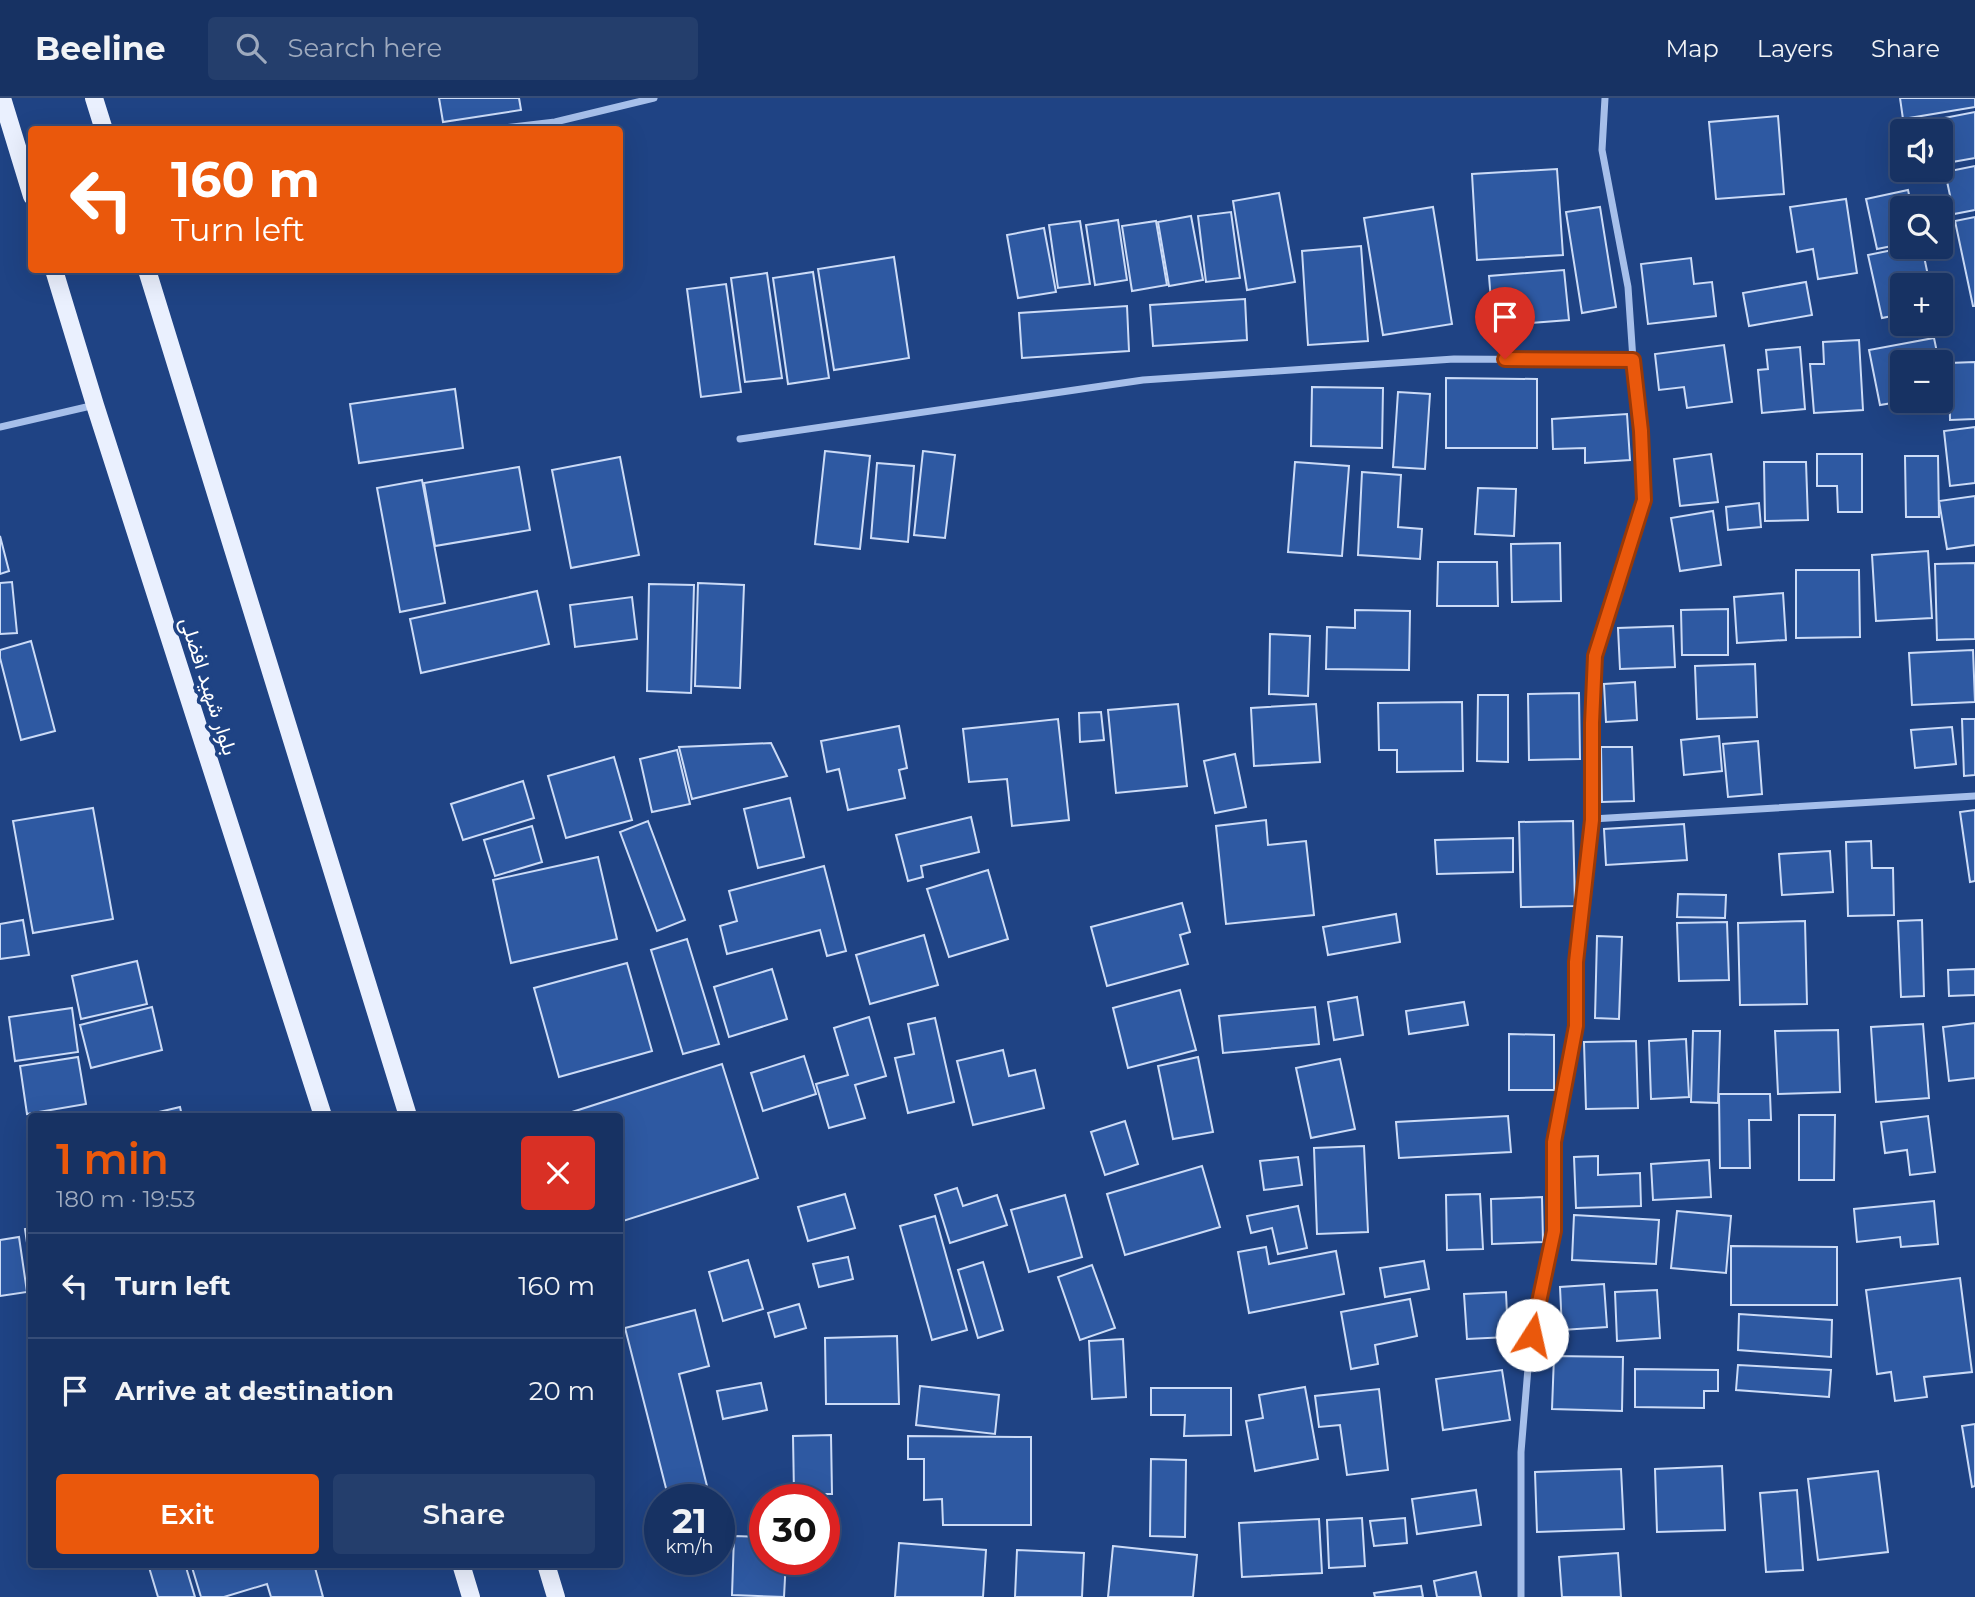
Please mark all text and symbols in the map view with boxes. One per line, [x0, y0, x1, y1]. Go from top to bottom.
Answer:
search box [208, 17, 698, 80]
text: Beeline [35, 28, 166, 68]
icon: search [232, 29, 270, 67]
text: Search here [288, 32, 442, 64]
text: Map [1665, 34, 1719, 63]
text: Layers [1757, 34, 1833, 63]
text: Share [1871, 34, 1940, 63]
map controls [1890, 119, 1953, 413]
button: sound [1890, 119, 1953, 182]
text: 160 m [171, 150, 320, 209]
icon: left [56, 154, 147, 245]
button: search [1890, 196, 1953, 259]
text: Turn left [171, 210, 305, 249]
button: + [1890, 273, 1953, 336]
pin [1475, 287, 1535, 359]
icon: arrive [1486, 298, 1524, 336]
button: − [1890, 350, 1953, 413]
street label: بلوار شهید افضلی [174, 614, 243, 759]
text: 1 min [56, 1133, 169, 1185]
button: close [521, 1136, 595, 1210]
text: 180 m · 19:53 [56, 1185, 196, 1213]
icon: left [56, 1267, 94, 1305]
text: Turn left [115, 1270, 231, 1302]
text: 160 m [518, 1270, 595, 1302]
position arrow [1495, 1298, 1569, 1372]
icon: arrive [56, 1372, 94, 1410]
text: Arrive at destination [115, 1375, 394, 1407]
text: 20 m [529, 1375, 595, 1407]
button: Exit [56, 1474, 319, 1554]
button: Share [333, 1474, 595, 1554]
speed limit sign: 30 [749, 1484, 840, 1575]
text: 21 [672, 1499, 707, 1542]
text: km/h [665, 1536, 714, 1558]

